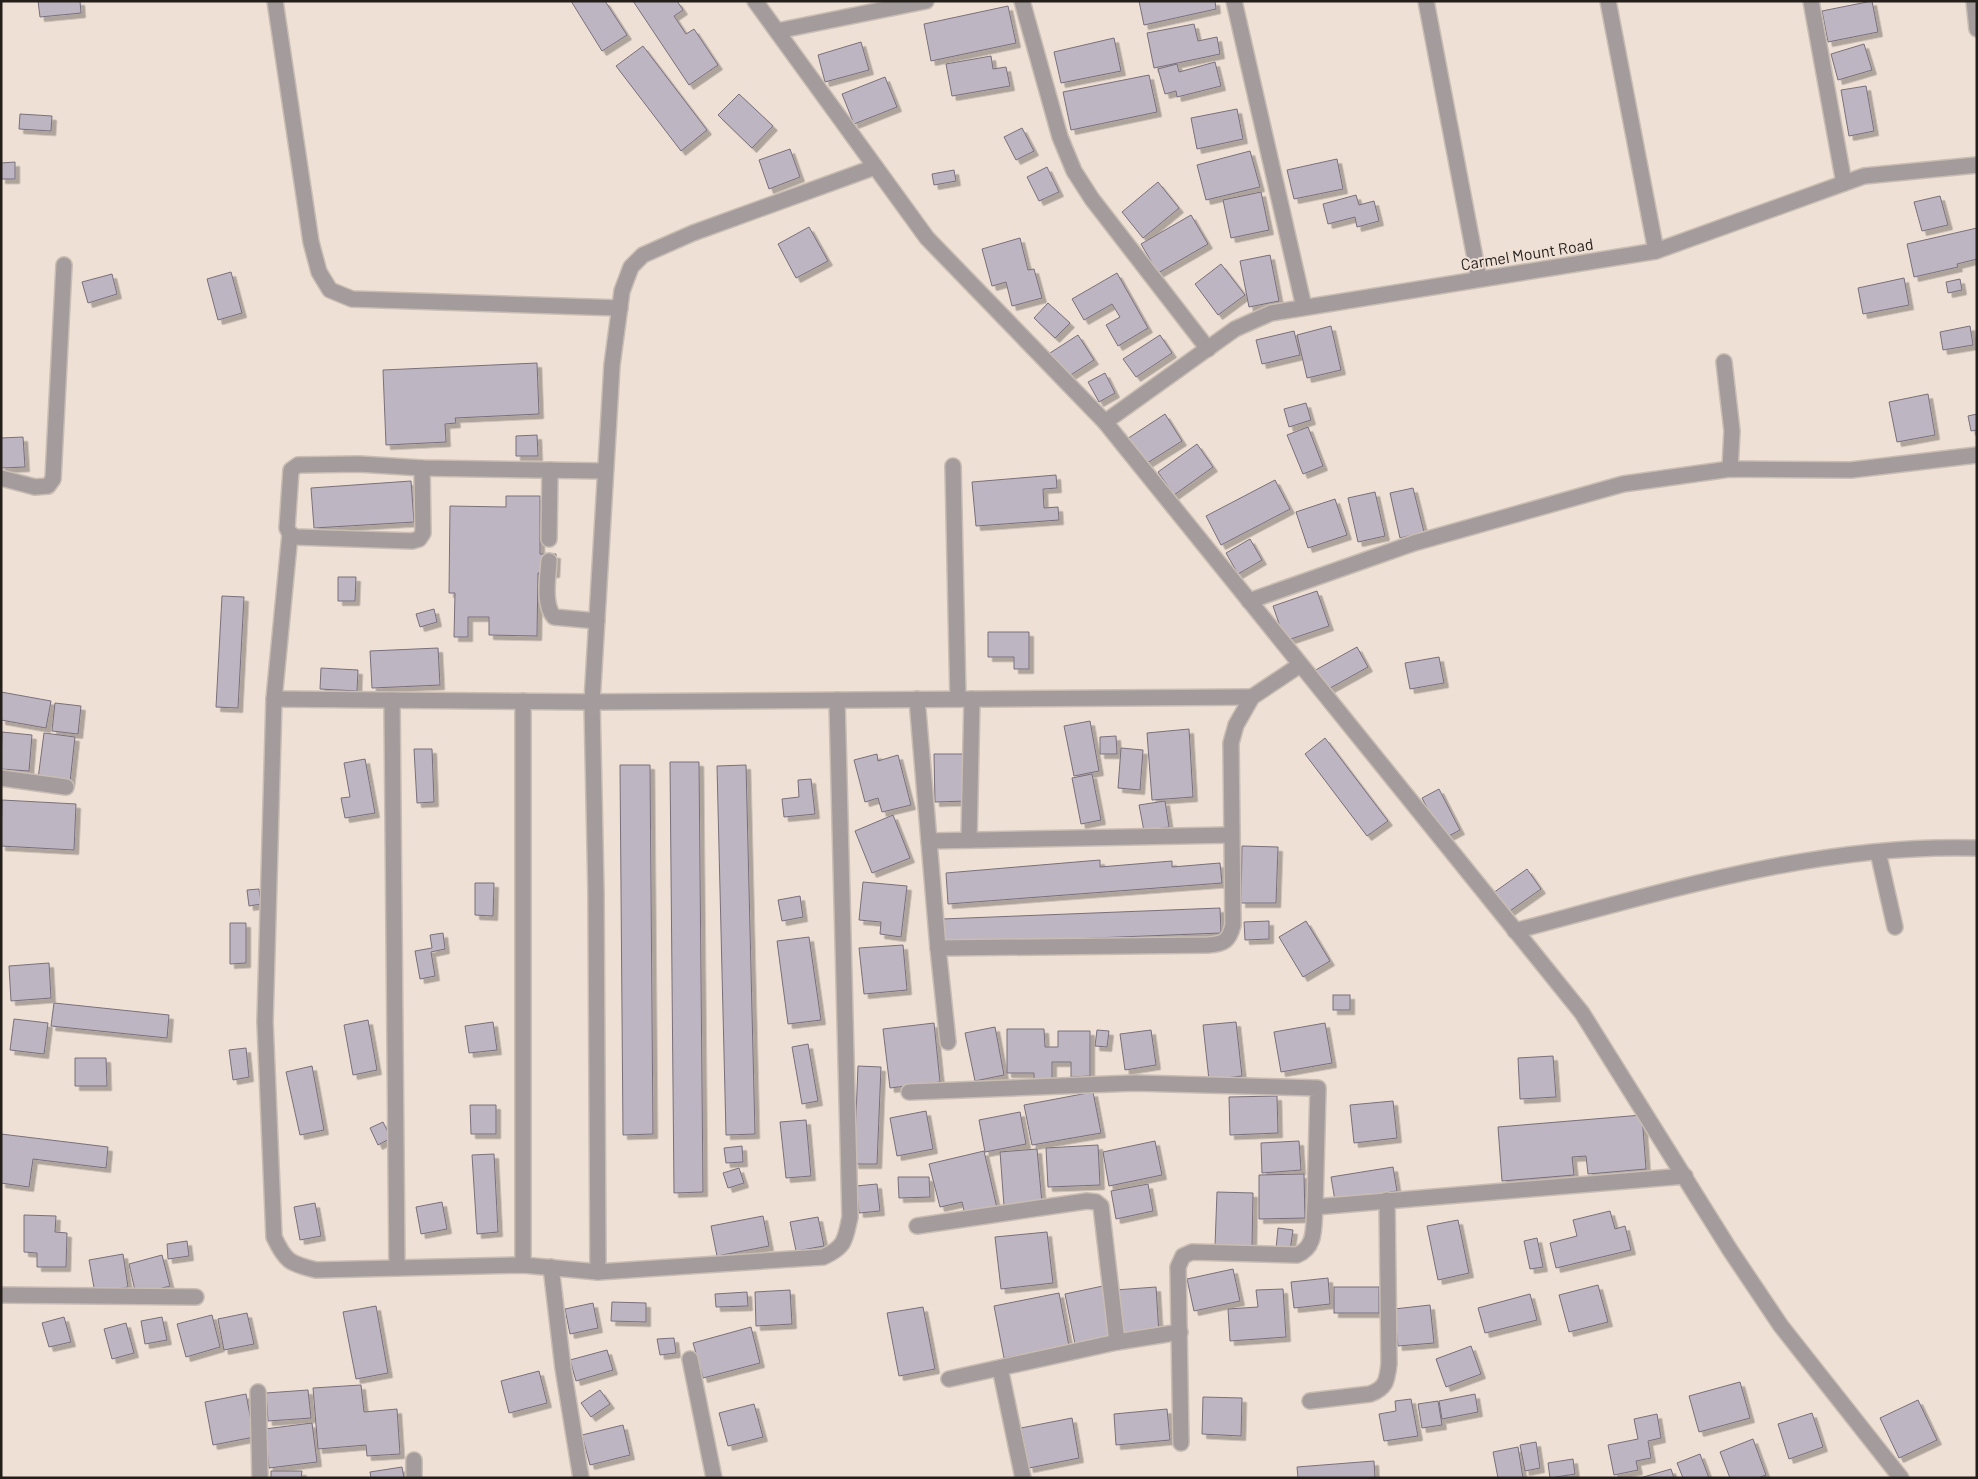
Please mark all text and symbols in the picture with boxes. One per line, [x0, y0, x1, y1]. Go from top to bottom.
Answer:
street label: Carmel Mount Road [1459, 234, 1595, 273]

